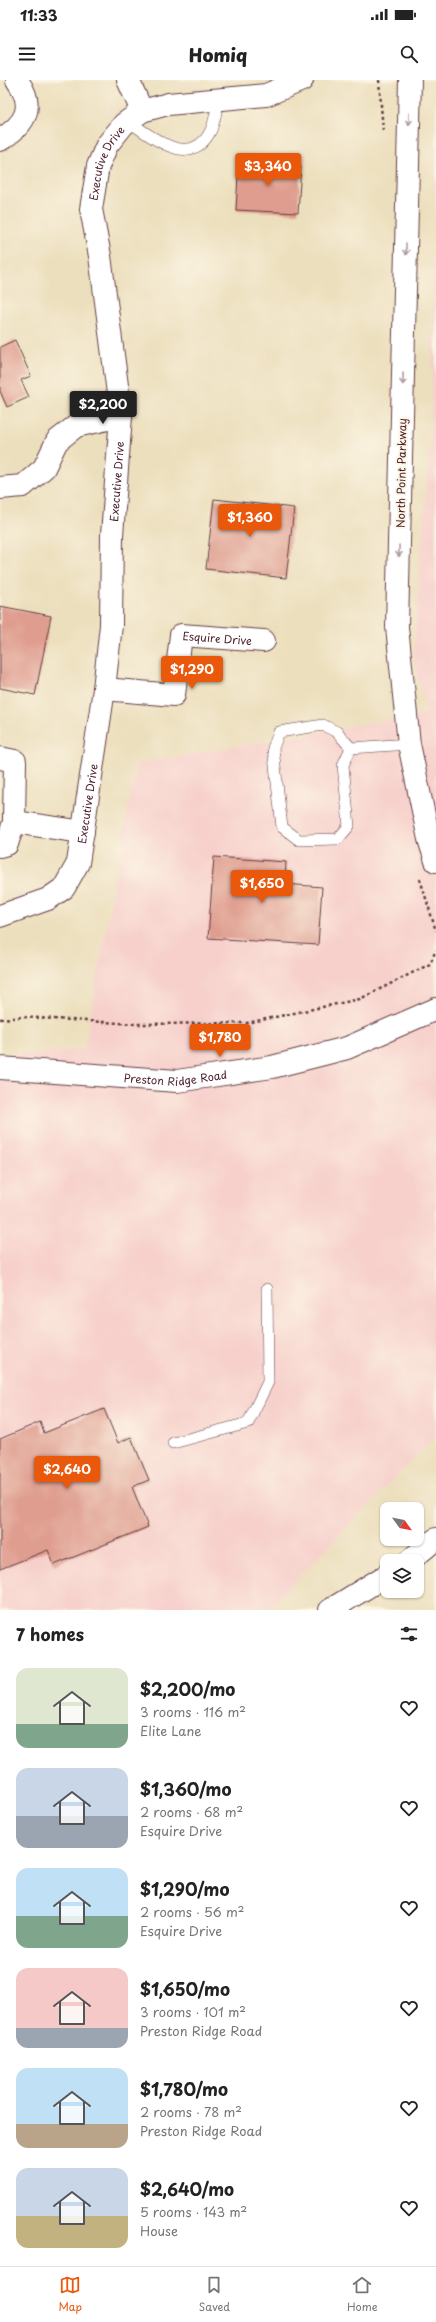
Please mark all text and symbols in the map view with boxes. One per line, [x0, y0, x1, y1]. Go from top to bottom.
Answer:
text: 11:33 [20, 3, 58, 26]
text: Homiq [189, 41, 247, 68]
icon: menu [16, 43, 38, 65]
icon: search [398, 43, 420, 65]
one-way arrow [405, 112, 413, 125]
street label: Executive Drive [84, 122, 128, 202]
pin: $3,340 [235, 153, 301, 187]
text: $3,340 [244, 156, 292, 175]
one-way arrow [402, 242, 410, 255]
one-way arrow [399, 372, 407, 385]
pin: $2,200 [70, 391, 136, 425]
text: $2,200 [79, 394, 127, 413]
street label: North Point Parkway [392, 418, 410, 528]
street label: Executive Drive [105, 440, 128, 522]
pin: $1,360 [217, 504, 283, 538]
text: $1,360 [227, 507, 273, 526]
one-way arrow [395, 544, 403, 557]
street label: Esquire Drive [182, 627, 253, 649]
pin: $1,290 [159, 656, 225, 690]
text: $1,290 [170, 659, 214, 678]
street label: Executive Drive [73, 762, 101, 845]
pin: $1,650 [229, 870, 295, 904]
text: $1,650 [240, 873, 284, 892]
pin: $1,780 [187, 1024, 253, 1058]
text: $1,780 [199, 1027, 241, 1046]
street label: Preston Ridge Road [123, 1065, 228, 1090]
pin: $2,640 [34, 1456, 100, 1490]
text: $2,640 [43, 1459, 91, 1478]
north arrow [380, 1502, 424, 1546]
map controls [380, 1502, 424, 1598]
button: layers [380, 1554, 424, 1598]
text: 7 homes [16, 1621, 84, 1647]
icon: filters [398, 1623, 420, 1645]
text: $2,200/mo [140, 1676, 235, 1702]
icon: home [48, 1684, 96, 1732]
icon: heart [398, 1697, 420, 1719]
text: 3 rooms · 116 m² [140, 1702, 246, 1721]
text: Elite Lane [140, 1721, 202, 1740]
text: $1,360/mo [140, 1776, 231, 1802]
icon: home [48, 1784, 96, 1832]
icon: heart [398, 1797, 420, 1819]
text: 2 rooms · 68 m² [140, 1802, 243, 1821]
text: Esquire Drive [140, 1821, 222, 1840]
text: $1,290/mo [140, 1876, 229, 1902]
icon: home [48, 1884, 96, 1932]
icon: heart [398, 1897, 420, 1919]
text: 2 rooms · 56 m² [140, 1902, 244, 1921]
text: Esquire Drive [140, 1921, 222, 1940]
text: $1,650/mo [140, 1976, 230, 2002]
icon: home [48, 1984, 96, 2032]
icon: heart [398, 1997, 420, 2019]
text: 3 rooms · 101 m² [140, 2002, 246, 2021]
text: Preston Ridge Road [140, 2021, 262, 2040]
text: $1,780/mo [140, 2076, 228, 2102]
icon: home [48, 2084, 96, 2132]
icon: heart [398, 2097, 420, 2119]
text: 2 rooms · 78 m² [140, 2102, 242, 2121]
text: Preston Ridge Road [140, 2121, 262, 2140]
text: $2,640/mo [140, 2176, 234, 2202]
icon: home [48, 2184, 96, 2232]
icon: heart [398, 2197, 420, 2219]
text: 5 rooms · 143 m² [140, 2202, 247, 2221]
text: House [140, 2221, 178, 2240]
tab: Map [58, 2274, 82, 2315]
tab: Saved [199, 2274, 230, 2315]
tab: Home [347, 2274, 378, 2315]

